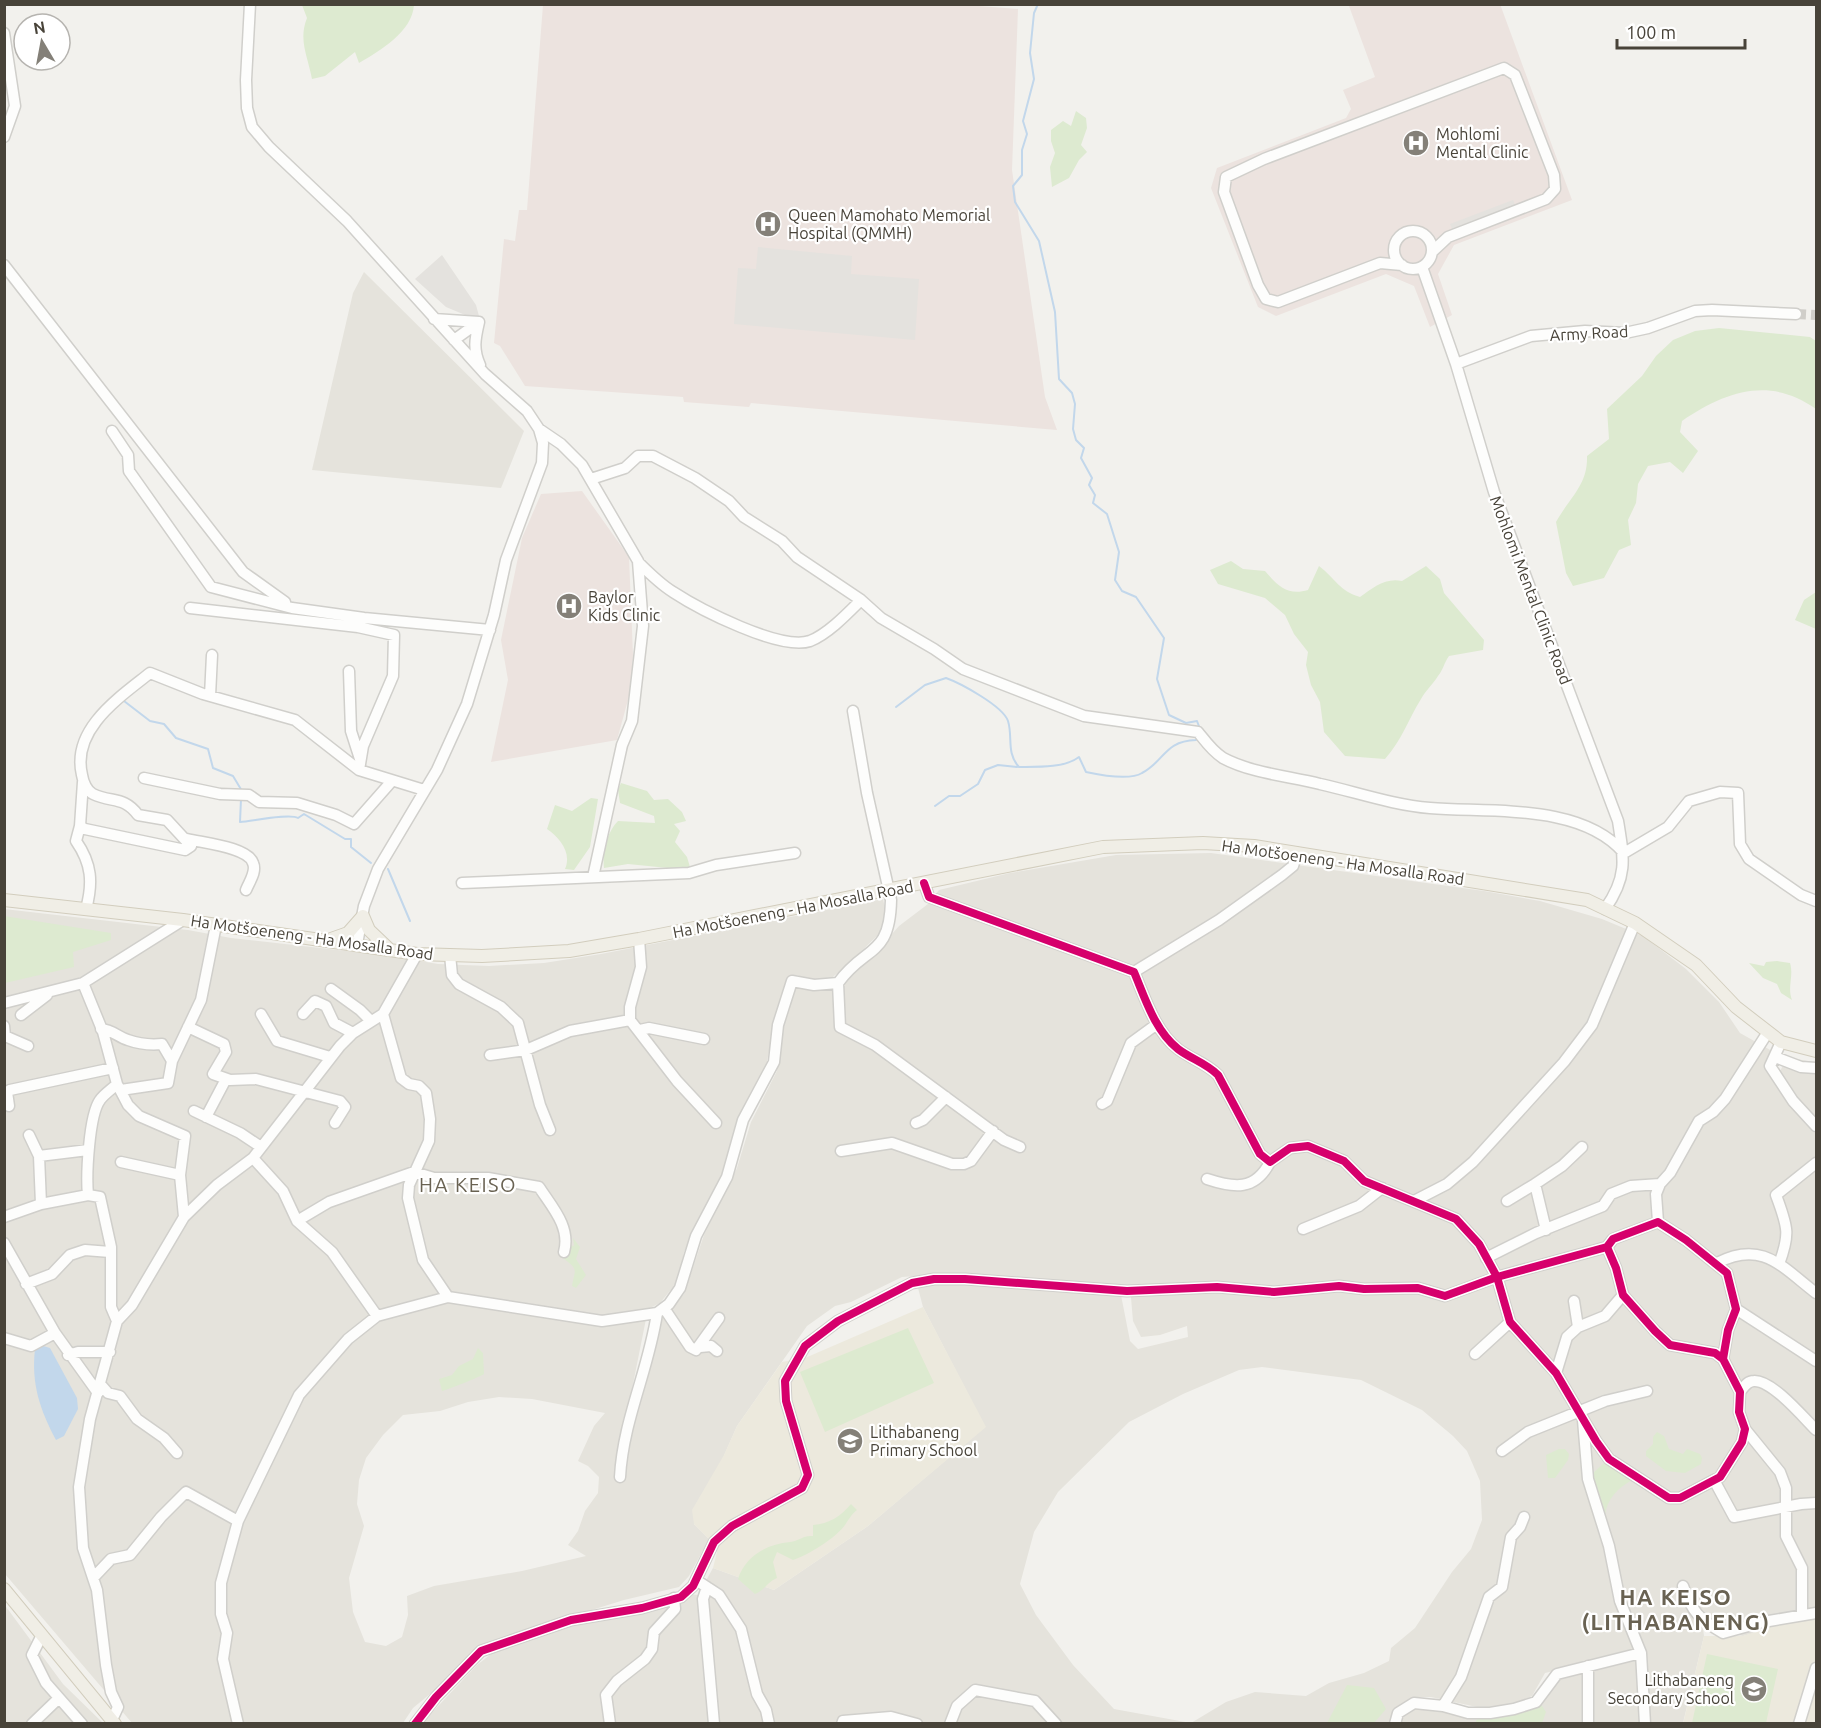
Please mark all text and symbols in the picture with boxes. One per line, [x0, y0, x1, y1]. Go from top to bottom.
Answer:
north arrow [12, 12, 72, 72]
scale bar [1617, 12, 1744, 50]
text: N [32, 17, 47, 37]
text: 100 m [1626, 22, 1676, 42]
place label: Mohlomi Mental Clinic [1436, 125, 1529, 161]
hospital icon: Mohlomi Mental Clinic [1401, 128, 1431, 158]
place label: Queen Mamohato Memorial Hospital (QMMH) [788, 206, 990, 243]
hospital icon: Queen Mamohato Memorial Hospital (QMMH) [753, 209, 783, 239]
street label: Army Road [1549, 322, 1629, 344]
street label: Mohlomi Mental Clinic Road [1487, 493, 1575, 687]
place label: Baylor Kids Clinic [588, 588, 661, 624]
hospital icon: Baylor Kids Clinic [554, 591, 584, 621]
street label: Ha Motšoeneng - Ha Mosalla Road [1221, 836, 1465, 888]
street label: Ha Motšoeneng - Ha Mosalla Road [671, 877, 915, 941]
street label: Ha Motšoeneng - Ha Mosalla Road [190, 911, 434, 963]
district label: HA KEISO [419, 1173, 517, 1196]
place label: Lithabaneng Primary School [870, 1423, 977, 1459]
school or university icon: Lithabaneng Primary School [835, 1426, 865, 1456]
district label: HA KEISO (LITHABANENG) [1581, 1584, 1771, 1635]
place label: Lithabaneng Secondary School [1608, 1671, 1734, 1707]
school or university icon: Lithabaneng Secondary School [1739, 1674, 1769, 1704]

